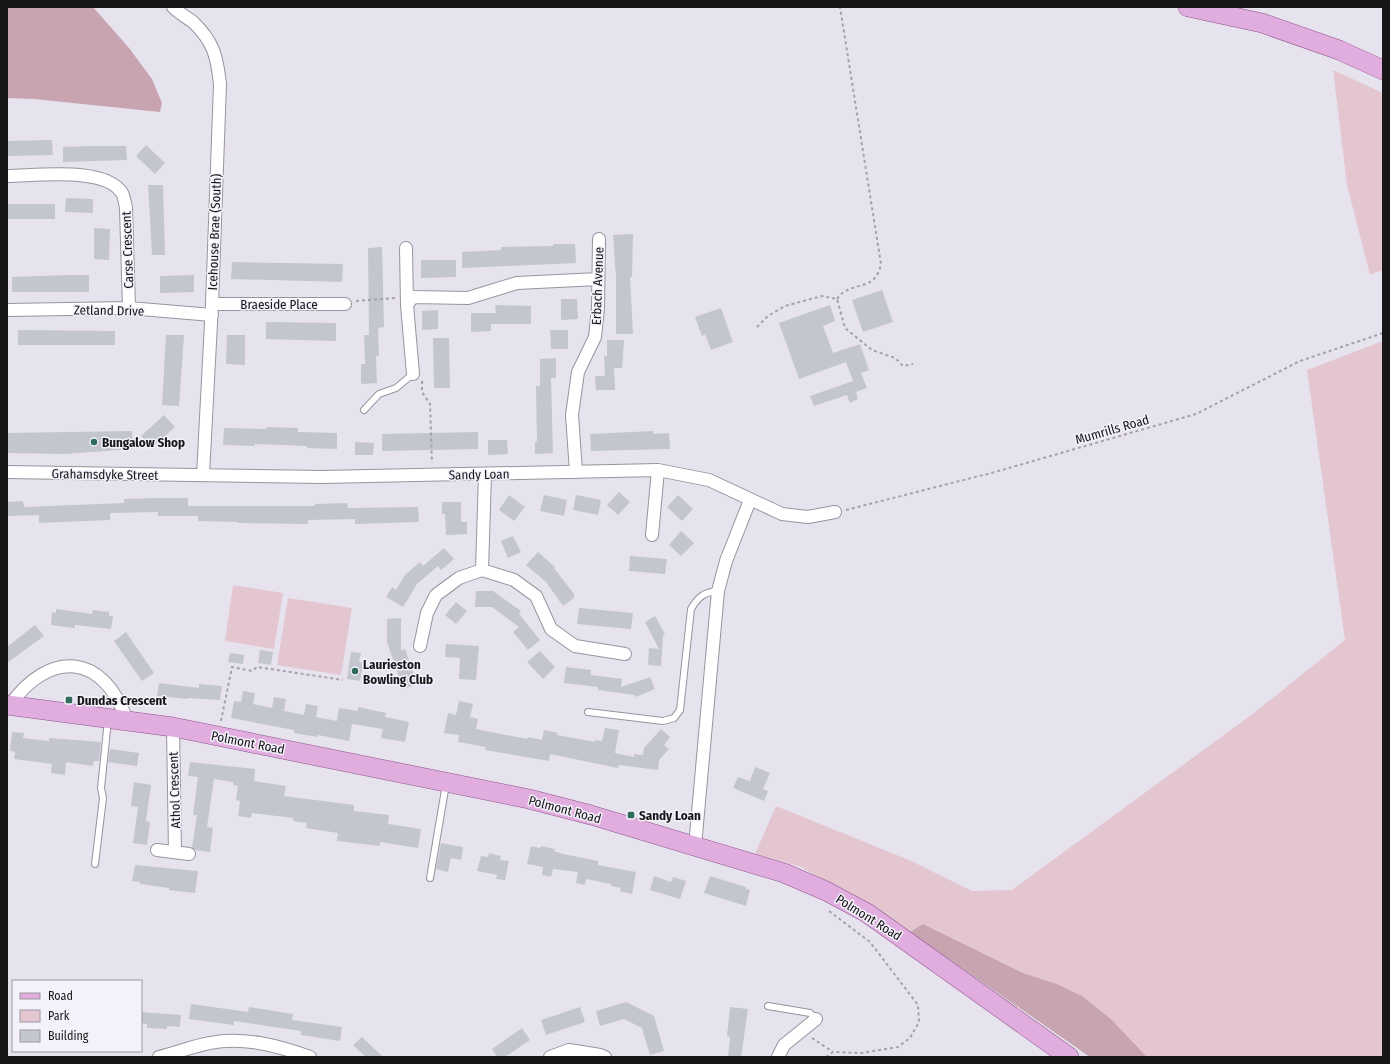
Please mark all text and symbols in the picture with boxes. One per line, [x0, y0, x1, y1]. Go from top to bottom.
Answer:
street label: Icehouse Brae (South) [205, 173, 224, 291]
street label: Carse Crescent [119, 210, 136, 289]
street label: Erbach Avenue [589, 247, 606, 325]
street label: Braeside Place [240, 297, 318, 312]
street label: Zetland Drive [74, 302, 144, 319]
street label: Mumrills Road [1073, 412, 1151, 447]
place label: Bungalow Shop [102, 435, 185, 450]
marker: Bungalow Shop [89, 437, 99, 447]
street label: Grahamsdyke Street [51, 466, 159, 483]
street label: Sandy Loan [448, 466, 510, 483]
place label: Laurieston Bowling Club [363, 657, 433, 687]
marker: Laurieston Bowling Club [350, 666, 360, 676]
place label: Dundas Crescent [77, 693, 167, 708]
marker: Dundas Crescent [64, 695, 74, 705]
street label: Polmont Road [210, 728, 286, 757]
street label: Athol Crescent [166, 751, 183, 829]
street label: Polmont Road [527, 793, 603, 826]
place label: Sandy Loan [639, 808, 701, 823]
marker: Sandy Loan [626, 810, 636, 820]
street label: Polmont Road [833, 891, 904, 944]
legend [12, 980, 142, 1052]
text: Road [48, 989, 73, 1003]
text: Park [48, 1009, 70, 1023]
text: Building [48, 1029, 89, 1043]

